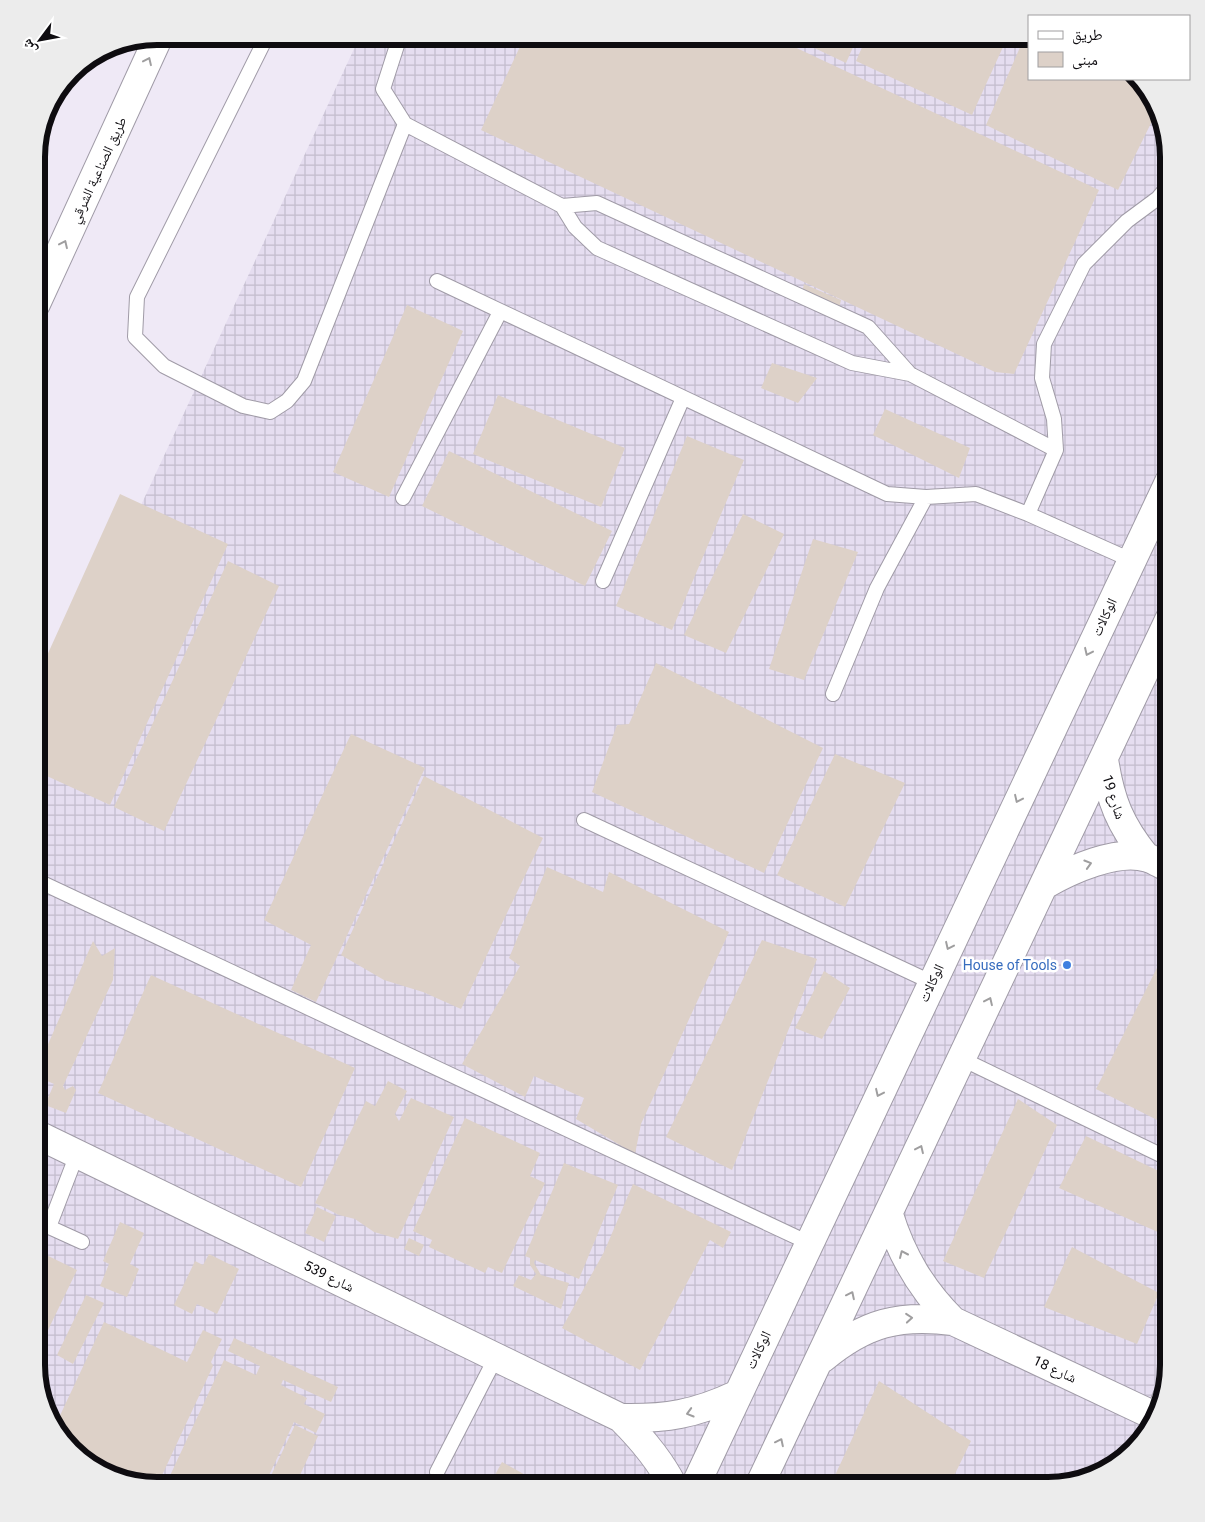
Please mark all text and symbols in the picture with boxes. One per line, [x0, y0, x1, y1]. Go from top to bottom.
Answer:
north arrow [15, 15, 65, 65]
legend [1028, 15, 1190, 80]
text: طريق [1072, 26, 1103, 45]
text: ش [18, 36, 41, 57]
text: مبنى [1072, 51, 1098, 70]
one-way arrow [142, 57, 152, 66]
street label: طريق الصناعية الشرقي [66, 114, 133, 227]
one-way arrow [58, 240, 68, 249]
street label: الوكالات [1088, 595, 1121, 639]
one-way arrow [1083, 647, 1094, 656]
street label: شارع 19 [1097, 773, 1129, 822]
one-way arrow [1014, 794, 1024, 803]
one-way arrow [1084, 860, 1092, 870]
one-way arrow [944, 941, 955, 950]
place label: House of Tools [963, 957, 1057, 973]
marker: House of Tools [1061, 959, 1073, 971]
street label: الوكالات [915, 961, 948, 1005]
one-way arrow [983, 998, 993, 1007]
one-way arrow [875, 1088, 886, 1097]
one-way arrow [914, 1145, 924, 1154]
one-way arrow [899, 1250, 910, 1259]
street label: شارع 539 [300, 1257, 357, 1297]
one-way arrow [845, 1291, 855, 1300]
one-way arrow [906, 1313, 914, 1324]
street label: الوكالات [742, 1328, 775, 1372]
street label: شارع 18 [1030, 1352, 1079, 1388]
one-way arrow [687, 1407, 695, 1417]
one-way arrow [774, 1438, 785, 1447]

